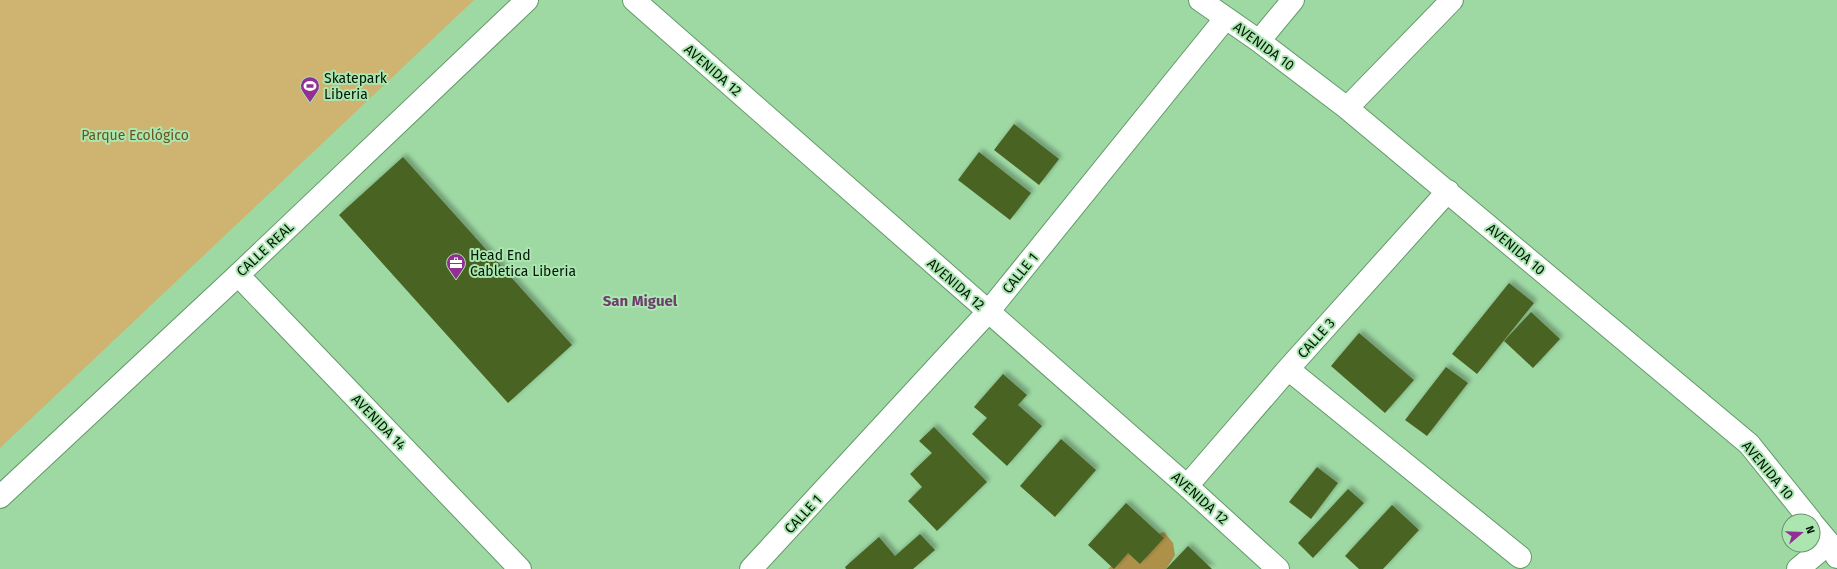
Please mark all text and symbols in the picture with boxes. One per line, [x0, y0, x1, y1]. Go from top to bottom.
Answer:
street label: AVENIDA 10 [1230, 19, 1298, 74]
street label: AVENIDA 12 [681, 41, 745, 100]
place label: Skatepark Liberia [324, 70, 388, 103]
sports icon: Skatepark Liberia [299, 75, 321, 103]
park label: Parque Ecológico [81, 127, 189, 144]
street label: CALLE REAL [233, 219, 297, 280]
street label: AVENIDA 10 [1483, 220, 1549, 279]
place label: Head End Cabletica Liberia [470, 247, 576, 280]
street label: CALLE 1 [999, 250, 1042, 297]
office icon: Head End Cabletica Liberia [445, 252, 467, 280]
street label: AVENIDA 12 [924, 255, 988, 314]
district label: San Miguel [603, 292, 678, 310]
street label: CALLE 3 [1294, 315, 1339, 362]
street label: AVENIDA 14 [348, 391, 410, 454]
street label: AVENIDA 10 [1738, 438, 1797, 503]
street label: AVENIDA 12 [1168, 468, 1232, 528]
street label: CALLE 1 [781, 491, 826, 537]
north arrow [1781, 513, 1821, 553]
text: N [1803, 524, 1817, 535]

